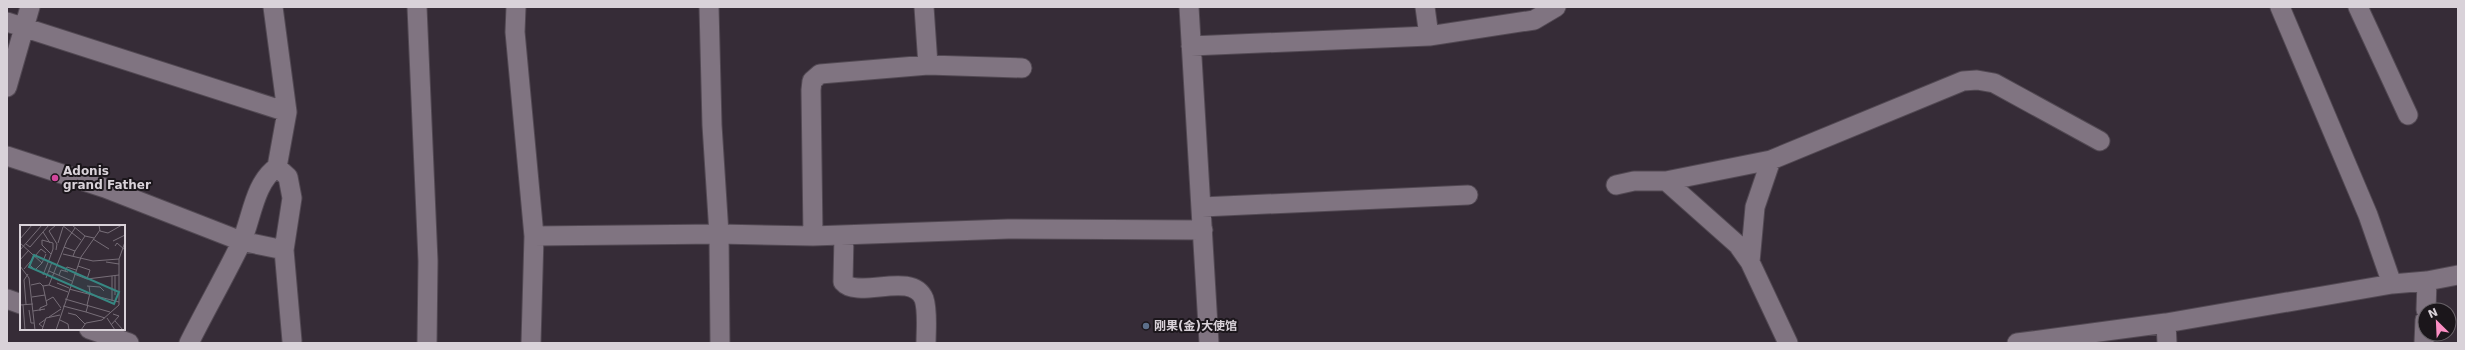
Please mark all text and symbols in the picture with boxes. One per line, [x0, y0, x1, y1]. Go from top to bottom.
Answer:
place label: Adonis grand Father [63, 164, 151, 192]
marker: Adonis grand Father [50, 173, 60, 183]
inset map [20, 225, 125, 330]
north arrow [2417, 302, 2457, 342]
text: N [2426, 306, 2440, 321]
place label: 刚果(金)大使馆 [1154, 319, 1237, 333]
marker: 刚果(金)大使馆 [1141, 321, 1151, 331]

